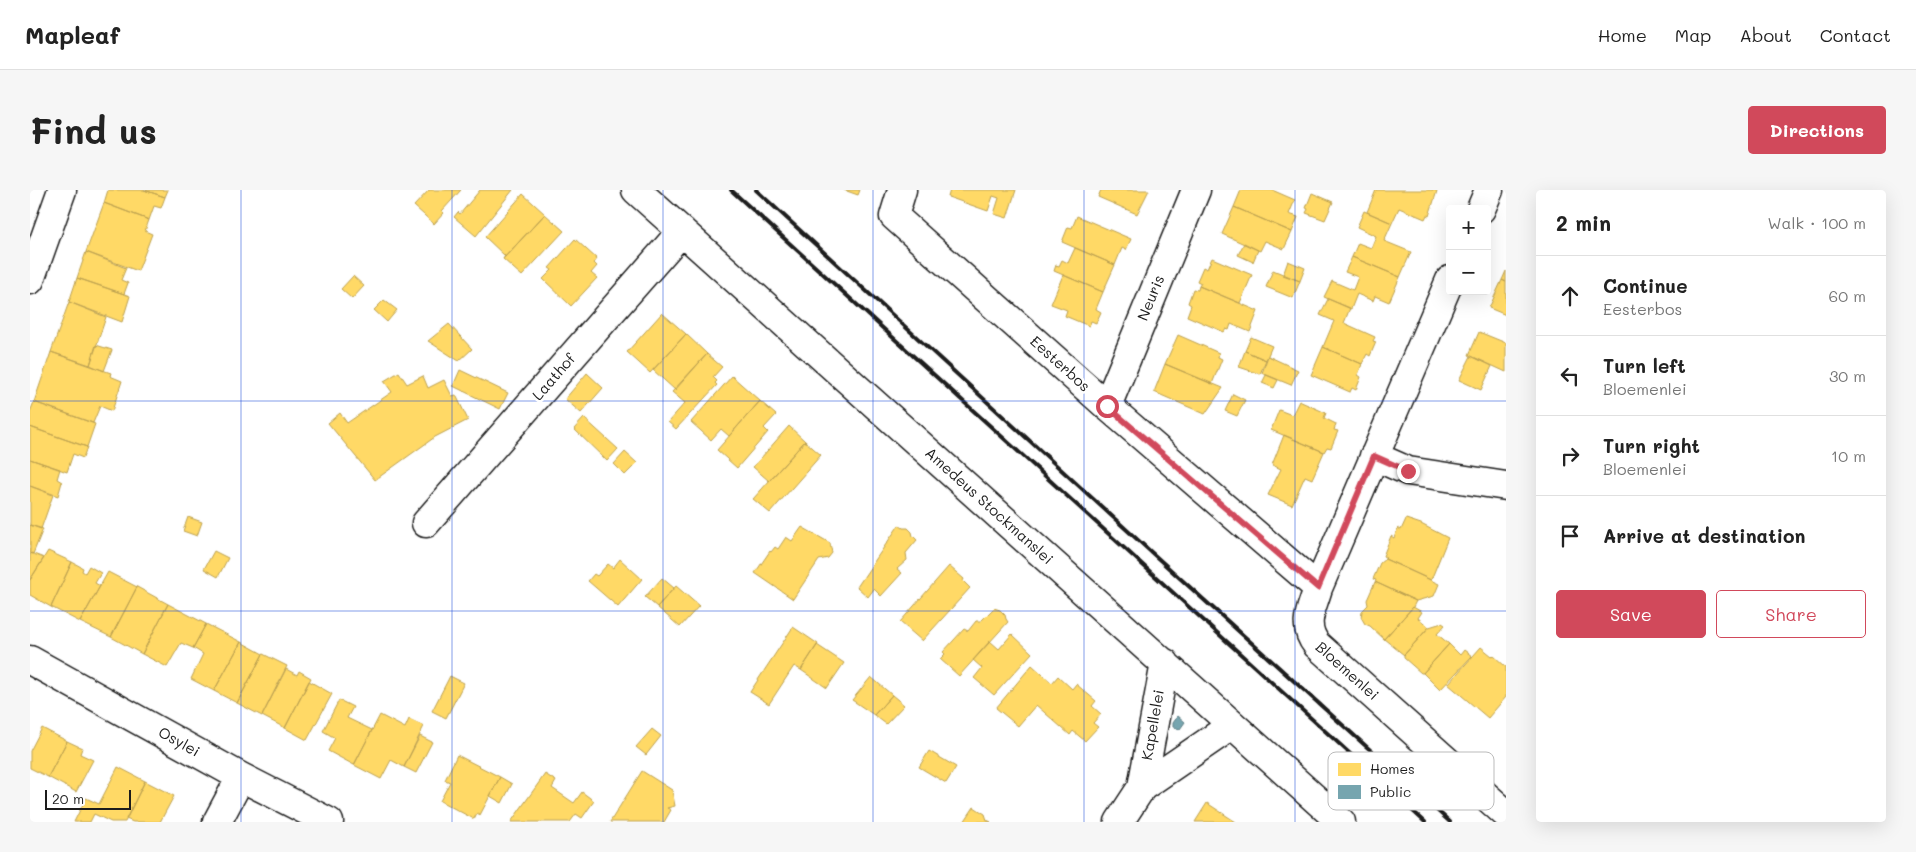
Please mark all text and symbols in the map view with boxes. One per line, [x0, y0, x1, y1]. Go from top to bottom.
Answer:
text: Mapleaf [25, 19, 120, 50]
text: Home [1598, 23, 1647, 47]
text: Map [1675, 23, 1711, 47]
text: About [1739, 23, 1792, 47]
text: Contact [1820, 23, 1891, 47]
button: Directions [1748, 106, 1886, 154]
text: Find us [30, 107, 157, 153]
map controls [1446, 205, 1491, 295]
button: + [1446, 205, 1491, 250]
text: 2 min [1556, 209, 1611, 236]
text: Walk · 100 m [1767, 212, 1866, 233]
button: − [1446, 250, 1491, 295]
street label: Neuris [1132, 272, 1168, 324]
text: Continue [1603, 273, 1688, 298]
icon: ahead [1556, 282, 1584, 310]
text: 60 m [1829, 285, 1866, 306]
text: Eesterbos [1603, 298, 1682, 319]
street label: Eesterbos [1026, 331, 1095, 396]
street label: Laathof [527, 348, 580, 404]
text: Turn left [1603, 353, 1686, 378]
icon: left [1556, 362, 1584, 390]
text: 30 m [1829, 365, 1866, 386]
text: Bloemenlei [1603, 378, 1687, 399]
route start [1096, 395, 1119, 418]
text: Turn right [1603, 433, 1700, 458]
street label: Amedeus Stockmanslei [921, 442, 1058, 568]
icon: right [1556, 442, 1584, 470]
text: 10 m [1831, 445, 1866, 466]
text: Bloemenlei [1603, 458, 1687, 479]
route end [1397, 460, 1420, 483]
icon: arrive [1556, 522, 1584, 550]
text: Arrive at destination [1603, 523, 1806, 548]
button: Save [1556, 590, 1706, 638]
button: Share [1716, 590, 1866, 638]
street label: Bloemenlei [1312, 637, 1384, 704]
street label: Kapellelei [1136, 688, 1168, 762]
street label: Osylei [155, 722, 204, 761]
legend [1328, 752, 1494, 810]
text: Homes [1370, 759, 1415, 778]
text: Public [1370, 782, 1411, 801]
scale bar [45, 787, 131, 810]
text: 20 m [52, 789, 84, 808]

